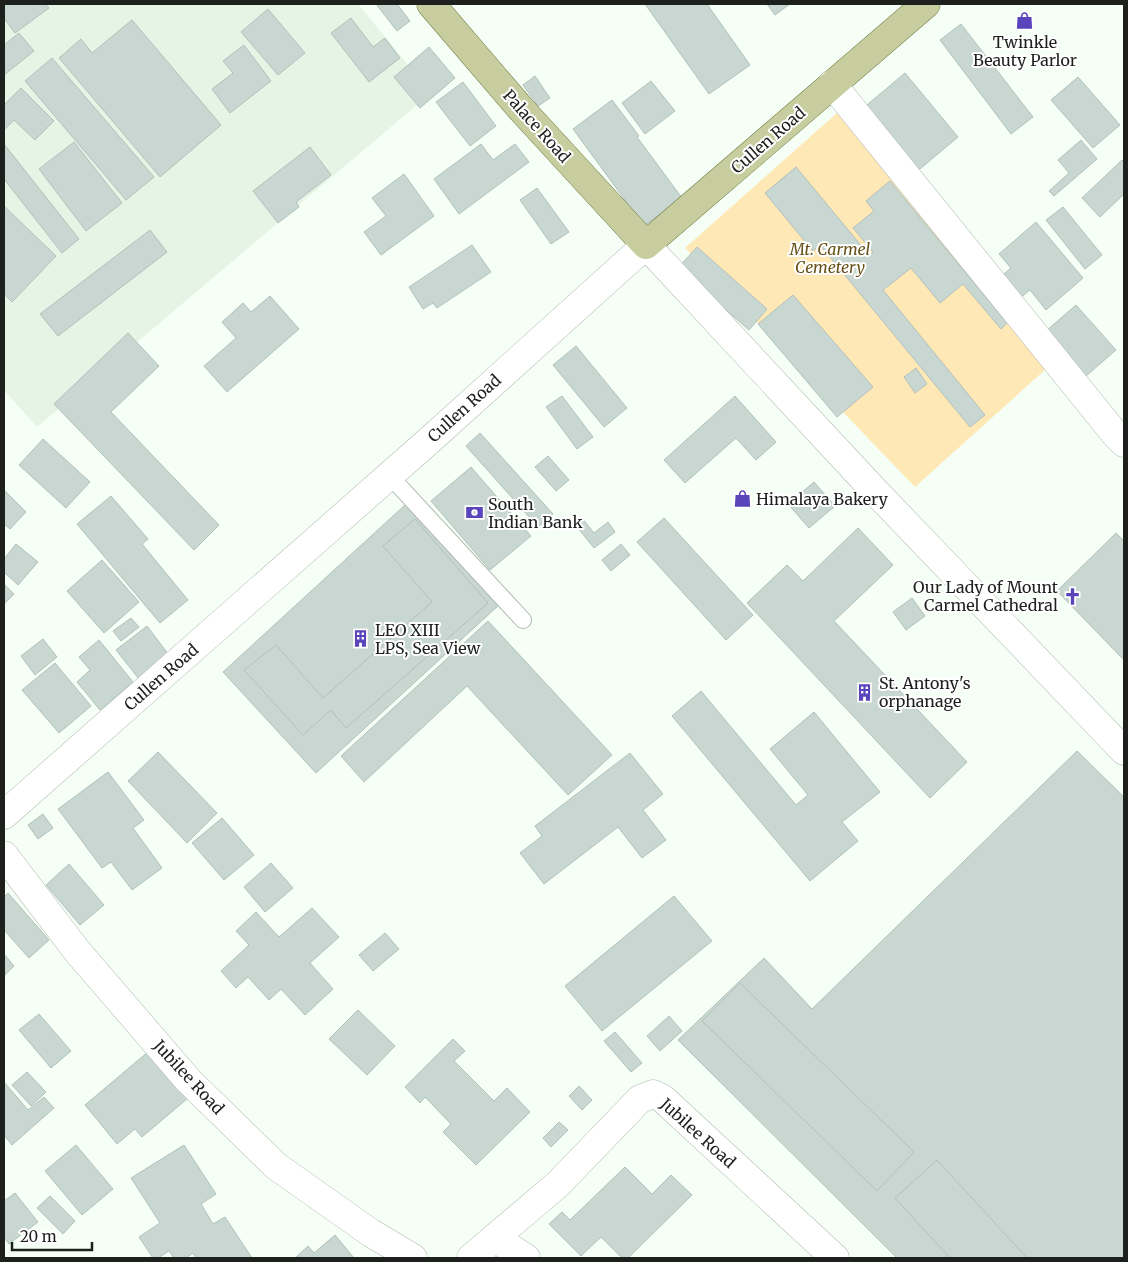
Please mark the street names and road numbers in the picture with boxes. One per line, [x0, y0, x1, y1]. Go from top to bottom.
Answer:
street label: Palace Road [499, 85, 575, 167]
street label: Cullen Road [727, 102, 809, 178]
street label: Cullen Road [423, 370, 505, 446]
street label: Cullen Road [120, 639, 202, 715]
street label: Jubilee Road [149, 1035, 229, 1119]
street label: Jubilee Road [655, 1093, 740, 1172]

